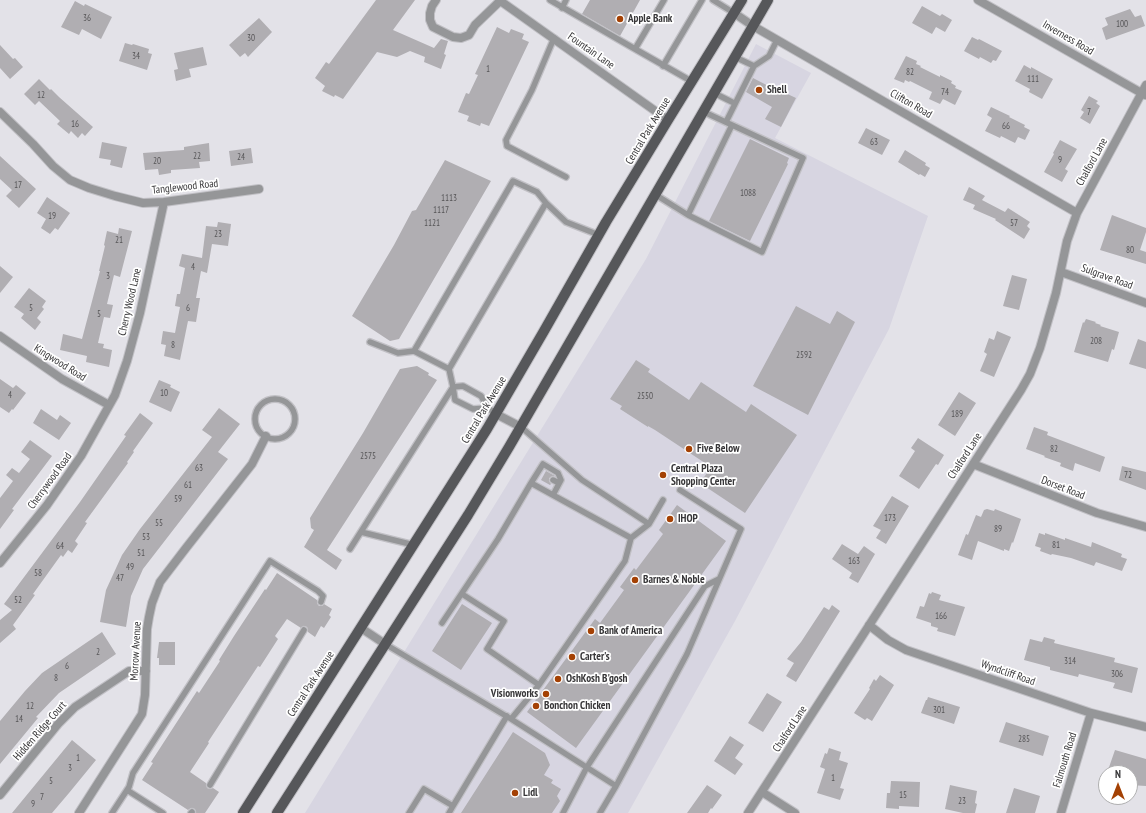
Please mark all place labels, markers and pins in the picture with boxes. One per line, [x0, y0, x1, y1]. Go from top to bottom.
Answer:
place label: Apple Bank [628, 12, 672, 26]
marker: Apple Bank [615, 14, 625, 24]
place label: Shell [767, 83, 787, 97]
marker: Shell [754, 85, 764, 95]
place label: Five Below [697, 442, 740, 456]
marker: Five Below [684, 444, 694, 454]
place label: Central Plaza Shopping Center [671, 462, 736, 488]
marker: Central Plaza Shopping Center [658, 470, 668, 480]
place label: IHOP [678, 512, 698, 526]
marker: IHOP [665, 514, 675, 524]
place label: Barnes & Noble [643, 573, 705, 587]
marker: Barnes & Noble [630, 575, 640, 585]
place label: Bank of America [599, 624, 662, 638]
marker: Bank of America [586, 626, 596, 636]
place label: Carter's [580, 650, 610, 664]
marker: Carter's [567, 652, 577, 662]
place label: OshKosh B'gosh [566, 672, 627, 686]
marker: OshKosh B'gosh [553, 674, 563, 684]
place label: Visionworks [491, 687, 538, 701]
marker: Visionworks [541, 689, 551, 699]
place label: Bonchon Chicken [544, 699, 610, 713]
marker: Bonchon Chicken [531, 701, 541, 711]
place label: Lidl [523, 786, 538, 800]
marker: Lidl [510, 788, 520, 798]

